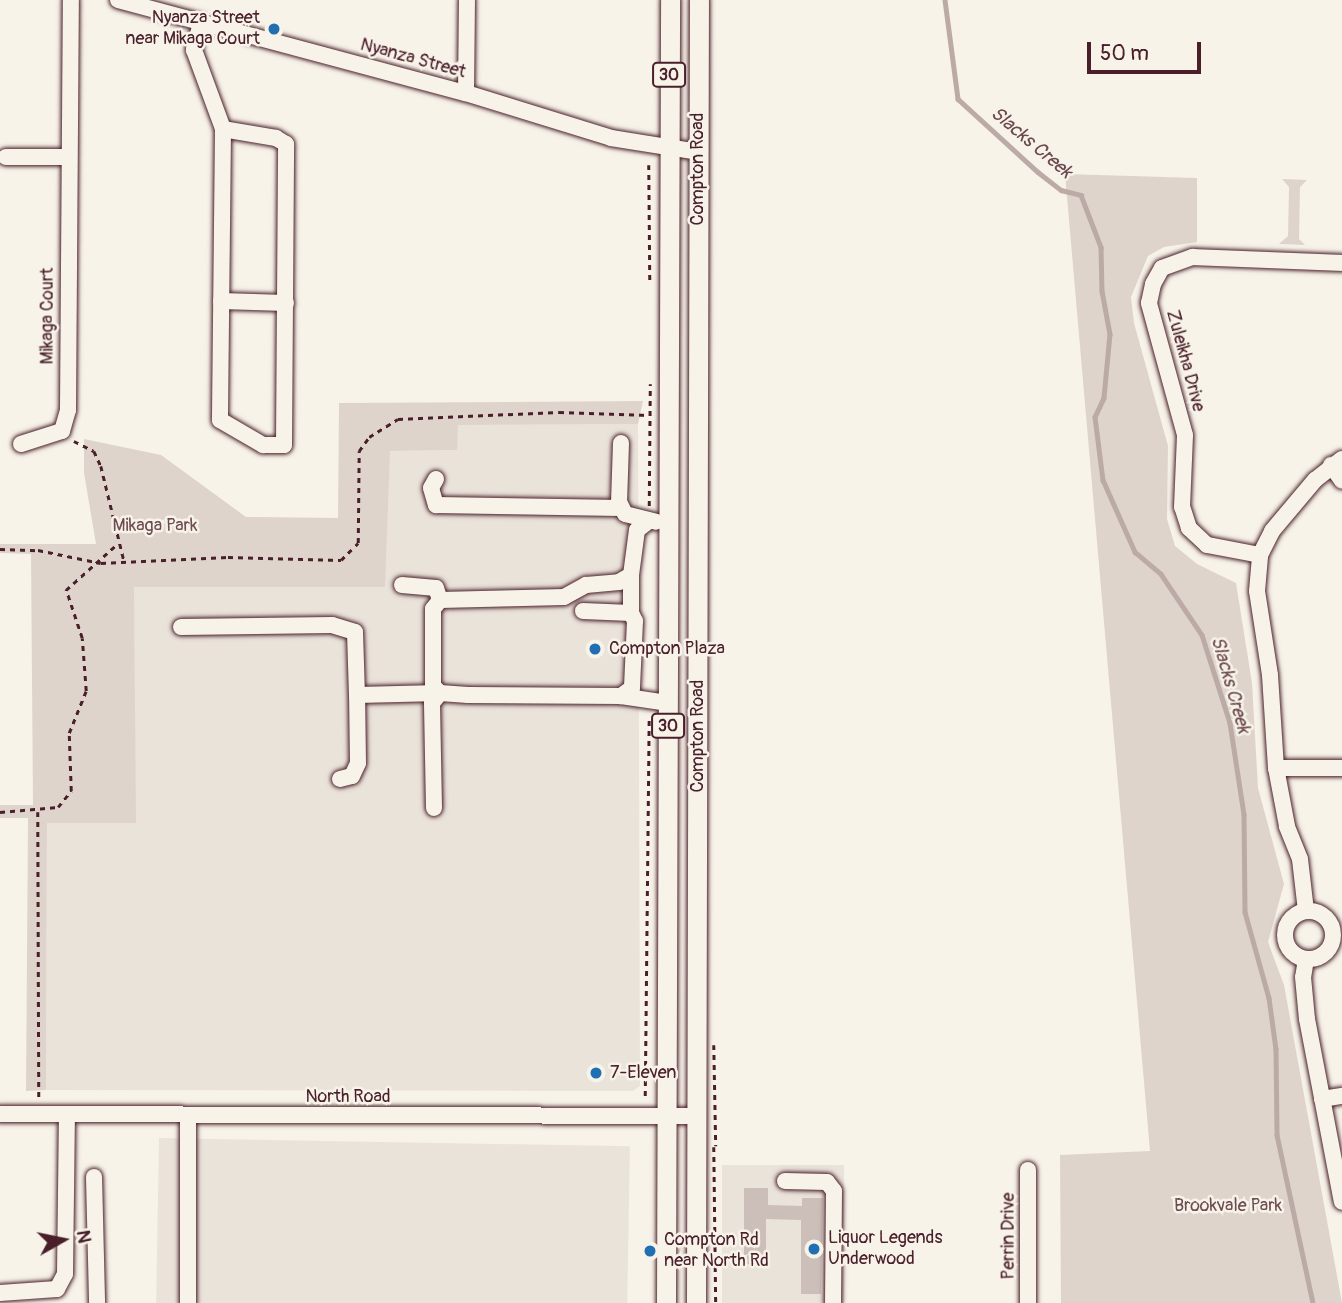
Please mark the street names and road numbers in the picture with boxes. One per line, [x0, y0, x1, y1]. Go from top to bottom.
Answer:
street label: Nyanza Street [358, 35, 468, 83]
road number: 30 [652, 62, 686, 88]
street label: Compton Road [687, 113, 709, 225]
street label: Mikaga Court [37, 268, 59, 364]
street label: Zuleikha Drive [1161, 308, 1209, 414]
street label: Compton Road [687, 680, 709, 792]
road number: 30 [650, 713, 686, 738]
street label: North Road [305, 1086, 391, 1108]
street label: Perrin Drive [998, 1192, 1020, 1280]

